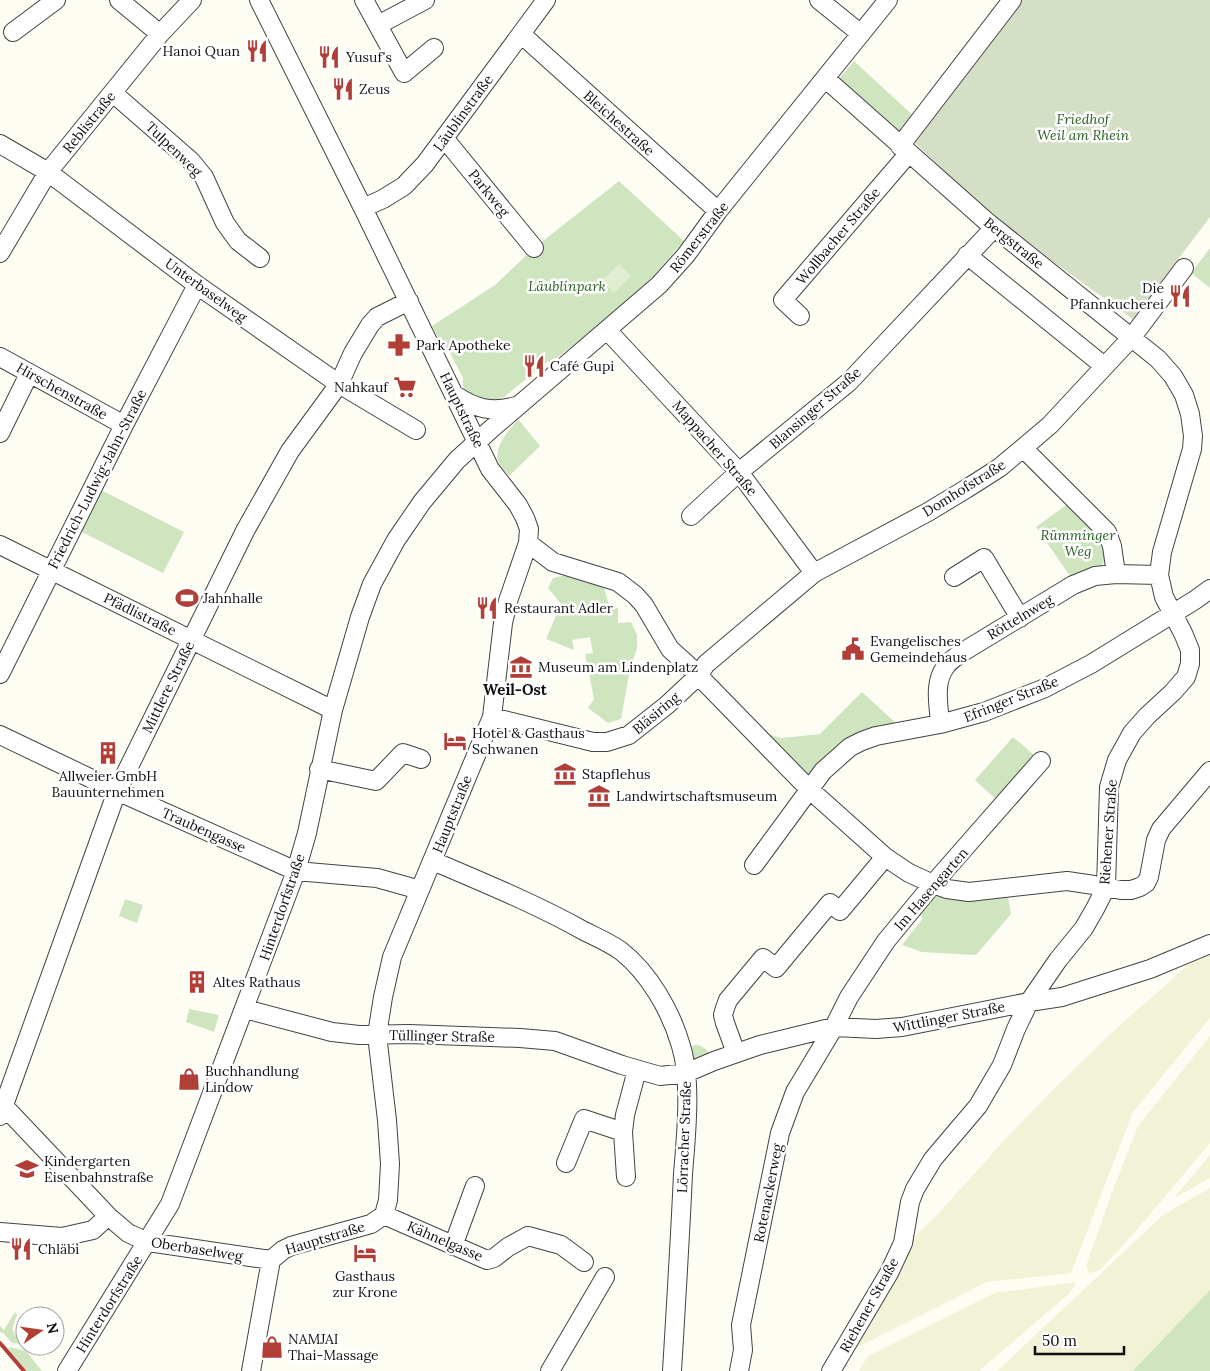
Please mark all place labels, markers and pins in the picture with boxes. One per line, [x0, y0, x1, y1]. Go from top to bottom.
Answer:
restaurant icon: Hanoi Quan [244, 38, 270, 64]
place label: Hanoi Quan [162, 42, 240, 60]
restaurant icon: Yusuf's [316, 44, 342, 70]
place label: Yusuf's [345, 48, 392, 66]
restaurant icon: Zeus [330, 76, 356, 102]
place label: Zeus [359, 80, 390, 98]
place label: Die Pfannkucherei [1070, 279, 1164, 313]
restaurant icon: Die Pfannkucherei [1167, 283, 1193, 309]
pharmacy icon: Park Apotheke [386, 332, 412, 358]
place label: Park Apotheke [416, 336, 511, 354]
restaurant icon: Café Gupi [521, 353, 547, 379]
place label: Café Gupi [550, 357, 614, 375]
supermarket icon: Nahkauf [392, 374, 418, 400]
place label: Nahkauf [334, 378, 389, 396]
sports icon: Jahnhalle [174, 585, 200, 611]
place label: Jahnhalle [202, 589, 263, 607]
restaurant icon: Restaurant Adler [474, 595, 500, 621]
place label: Restaurant Adler [504, 599, 613, 617]
place label: Evangelisches Gemeindehaus [870, 632, 967, 666]
public building icon: Evangelisches Gemeindehaus [840, 636, 866, 662]
museum icon: Museum am Lindenplatz [508, 654, 534, 680]
place label: Museum am Lindenplatz [538, 658, 698, 676]
place label: Hotel & Gasthaus Schwanen [472, 724, 585, 758]
hotel icon: Hotel & Gasthaus Schwanen [442, 728, 468, 754]
building icon: Allweier GmbH Bauunternehmen [95, 740, 121, 766]
museum icon: Stapflehus [552, 761, 578, 787]
place label: Stapflehus [582, 765, 651, 783]
place label: Allweier GmbH Bauunternehmen [51, 767, 165, 801]
museum icon: Landwirtschaftsmuseum [586, 783, 612, 809]
place label: Landwirtschaftsmuseum [616, 787, 778, 805]
building icon: Altes Rathaus [184, 969, 210, 995]
place label: Altes Rathaus [212, 973, 300, 991]
place label: Buchhandlung Lindow [205, 1062, 299, 1096]
shop icon: Buchhandlung Lindow [176, 1066, 202, 1092]
place label: Kindergarten Eisenbahnstraße [44, 1152, 154, 1186]
school or university icon: Kindergarten Eisenbahnstraße [14, 1156, 40, 1182]
restaurant icon: Chläbi [8, 1236, 34, 1262]
place label: Chläbi [38, 1240, 79, 1258]
hotel icon: Gasthaus zur Krone [352, 1240, 378, 1266]
place label: Gasthaus zur Krone [332, 1267, 398, 1301]
place label: NAMJAI Thai-Massage [288, 1330, 379, 1364]
shop icon: NAMJAI Thai-Massage [259, 1334, 285, 1360]

